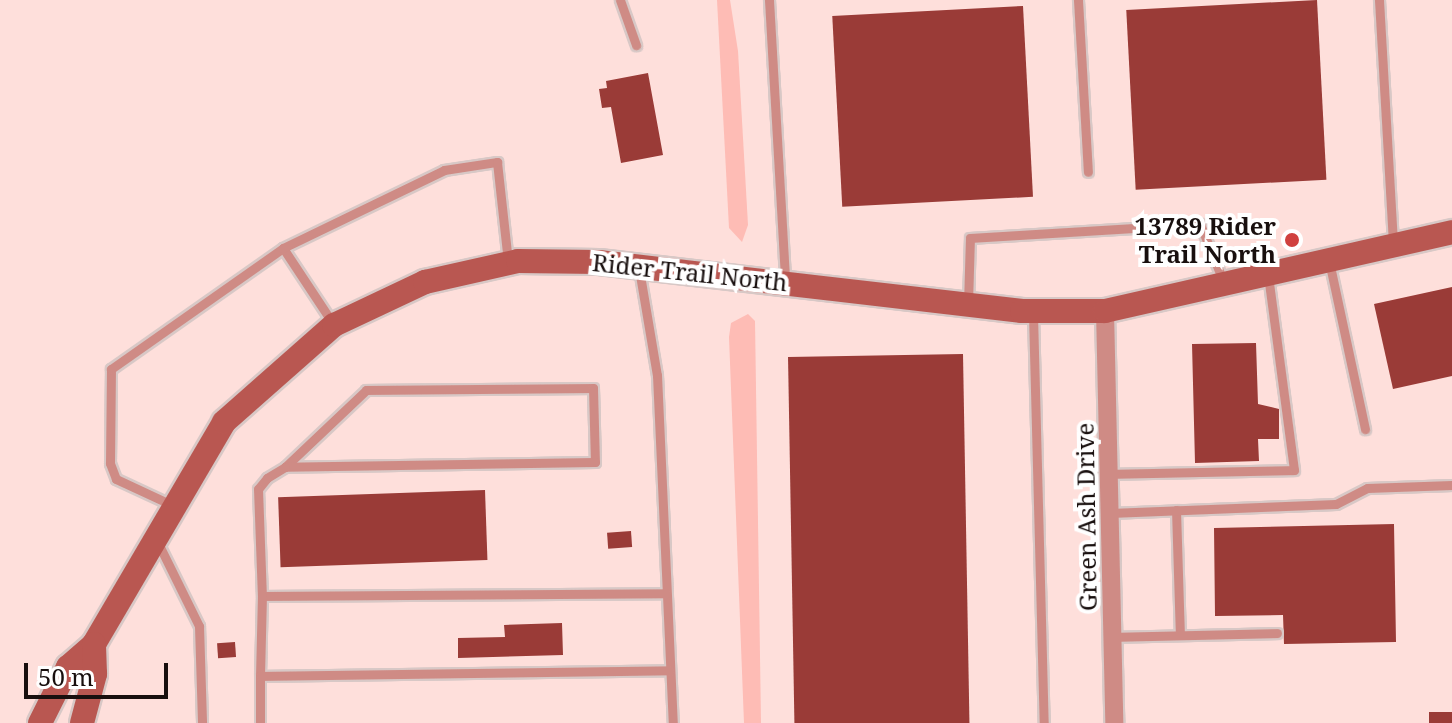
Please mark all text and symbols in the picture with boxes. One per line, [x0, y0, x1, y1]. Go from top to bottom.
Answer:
place label: 13789 Rider Trail North [1135, 212, 1276, 268]
marker: 13789 Rider Trail North [1283, 231, 1301, 249]
street label: Rider Trail North [591, 247, 789, 297]
street label: Green Ash Drive [1070, 423, 1102, 611]
scale bar [28, 647, 172, 697]
text: 50 m [38, 660, 94, 693]

